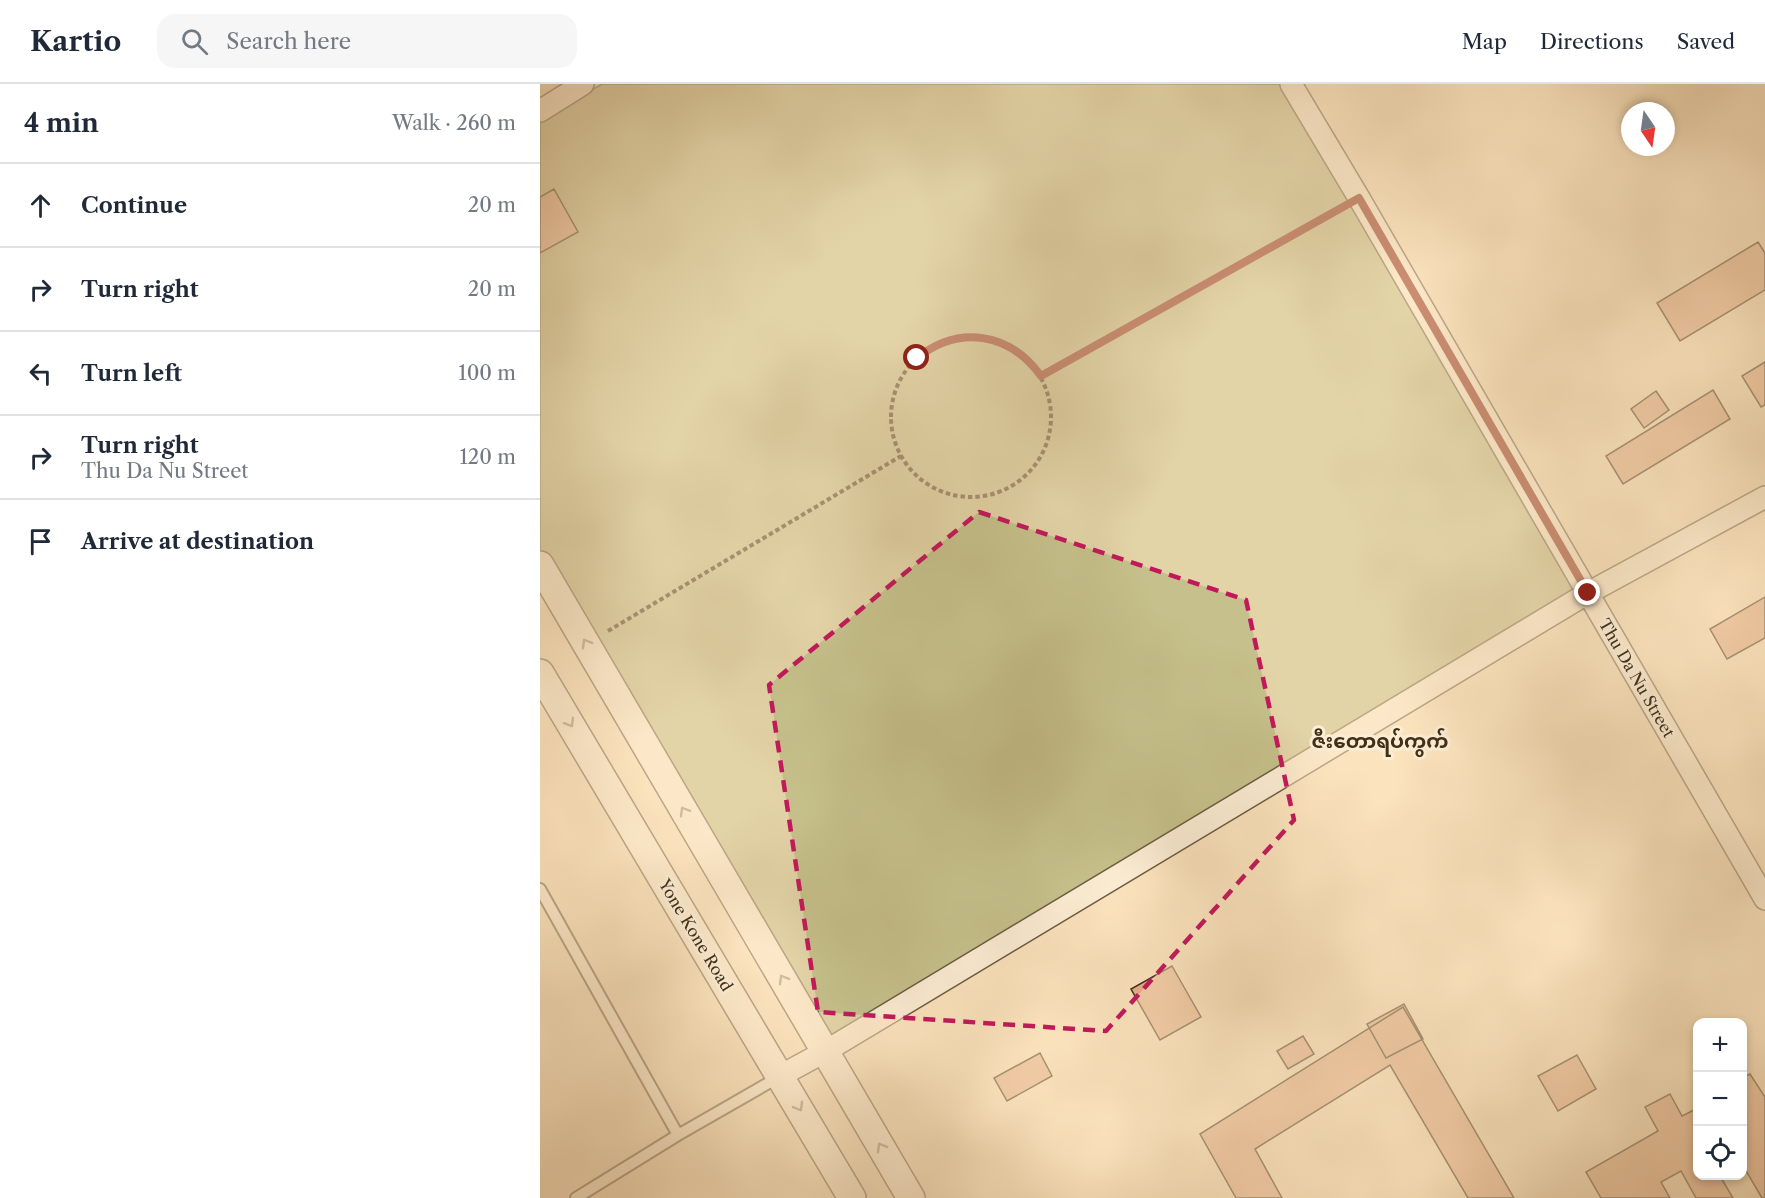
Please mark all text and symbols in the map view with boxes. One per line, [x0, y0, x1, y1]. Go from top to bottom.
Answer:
search box [157, 14, 577, 68]
text: Kartio [30, 24, 121, 58]
icon: search [178, 25, 211, 58]
text: Search here [226, 28, 351, 55]
text: Map [1462, 29, 1507, 54]
text: Directions [1540, 29, 1644, 54]
text: Saved [1677, 29, 1735, 54]
north arrow [1621, 102, 1675, 156]
text: 4 min [24, 107, 99, 139]
text: Walk · 260 m [392, 111, 516, 135]
icon: ahead [24, 189, 57, 222]
text: Continue [81, 192, 187, 219]
text: 20 m [468, 193, 516, 217]
icon: right [24, 273, 57, 306]
text: Turn right [81, 276, 199, 303]
text: 20 m [468, 277, 516, 301]
route start [903, 344, 929, 370]
icon: left [24, 357, 57, 390]
text: Turn left [81, 360, 182, 387]
text: 100 m [458, 361, 516, 385]
text: Turn right [81, 432, 199, 459]
icon: right [24, 441, 57, 474]
text: 120 m [459, 445, 516, 469]
text: Thu Da Nu Street [81, 459, 248, 483]
icon: arrive [24, 525, 57, 558]
text: Arrive at destination [81, 528, 314, 555]
route end [1574, 579, 1600, 605]
street label: Thu Da Nu Street [1595, 615, 1679, 741]
one-way arrow [581, 639, 593, 649]
one-way arrow [563, 717, 574, 727]
district label: ဇီးတောရပ်ကွက် [1312, 728, 1448, 757]
one-way arrow [680, 807, 692, 817]
street label: Yone Kone Road [654, 875, 737, 995]
one-way arrow [779, 975, 790, 985]
map controls [1693, 1018, 1747, 1180]
button: + [1693, 1018, 1747, 1072]
button: − [1693, 1072, 1747, 1126]
one-way arrow [791, 1101, 803, 1111]
button: locate [1693, 1126, 1747, 1180]
one-way arrow [877, 1143, 889, 1153]

